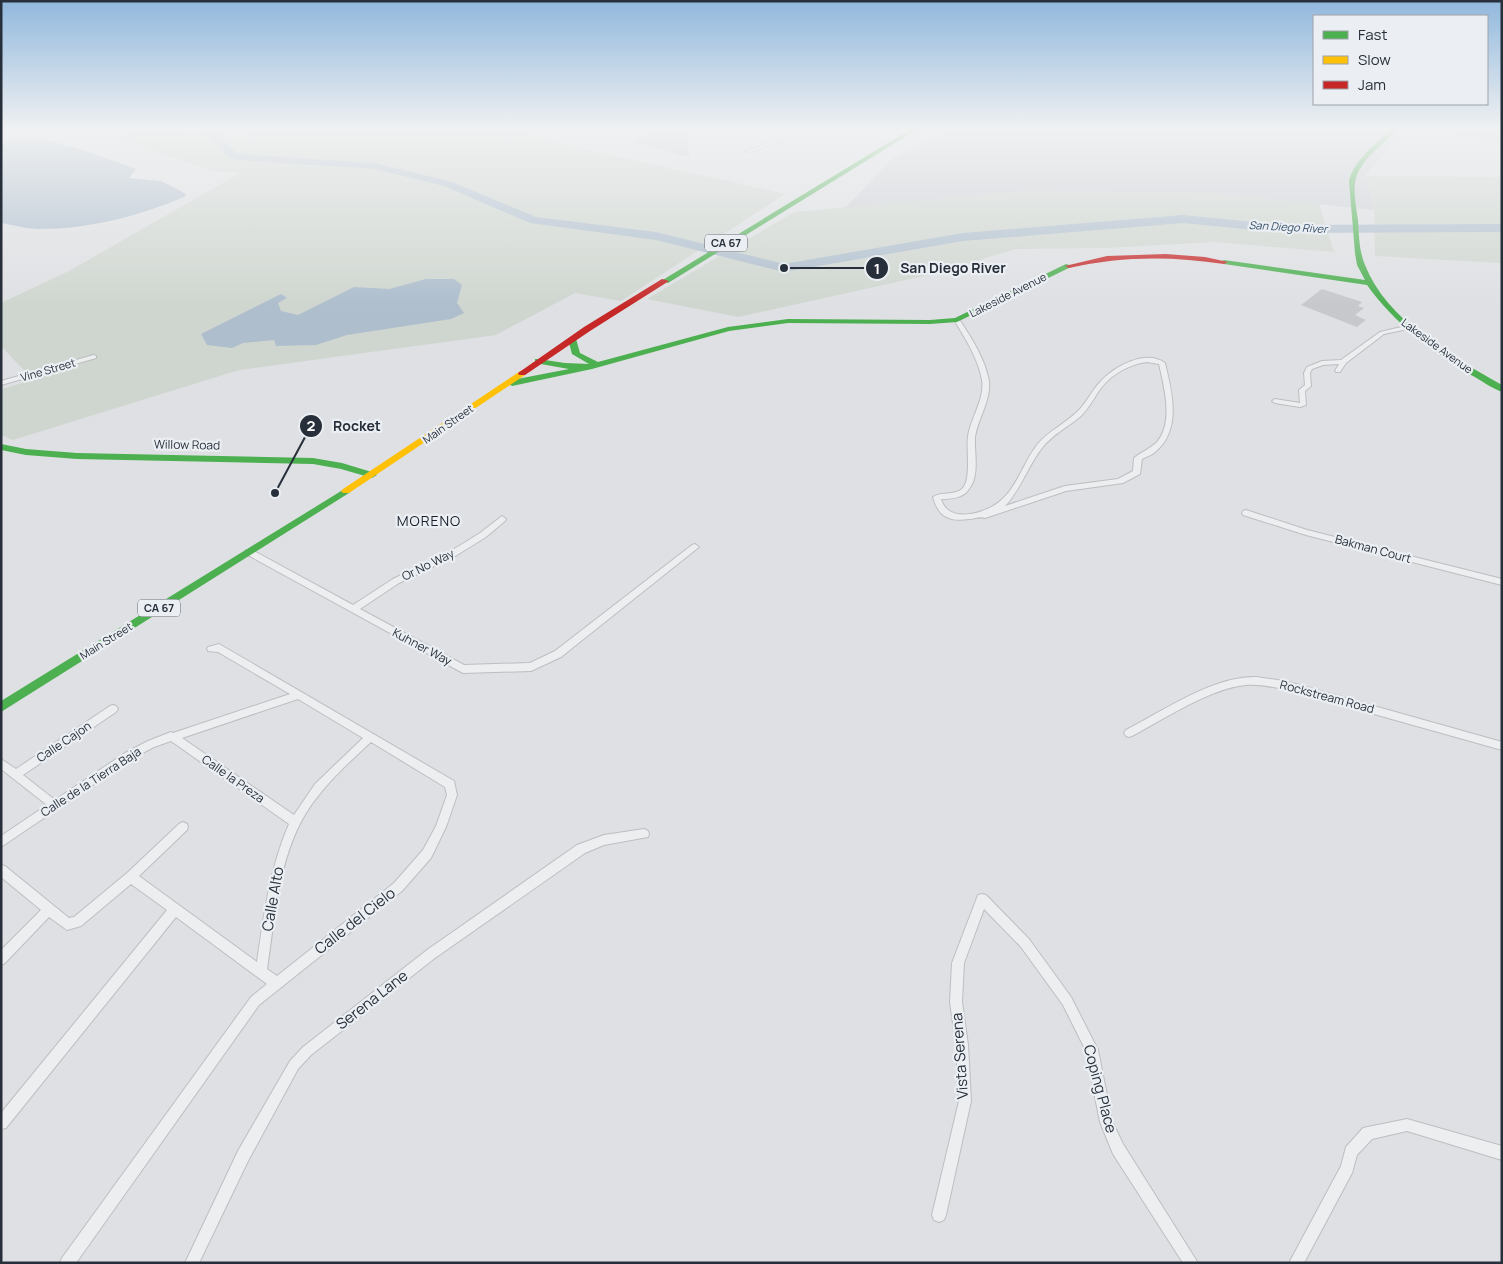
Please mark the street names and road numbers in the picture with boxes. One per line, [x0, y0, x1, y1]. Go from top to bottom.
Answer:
road number: CA 67 [705, 234, 747, 252]
street label: Lakeside Avenue [967, 268, 1049, 320]
street label: Lakeside Avenue [1399, 315, 1476, 377]
street label: Vine Street [19, 355, 77, 385]
street label: Main Street [419, 401, 476, 447]
street label: Willow Road [154, 435, 220, 454]
street label: Bakman Court [1333, 530, 1413, 567]
street label: Or No Way [399, 544, 457, 585]
road number: CA 67 [138, 600, 180, 616]
street label: Main Street [77, 619, 135, 663]
street label: Kuhner Way [390, 624, 456, 670]
street label: Rockstream Road [1278, 676, 1376, 717]
street label: Calle Cajon [33, 717, 94, 766]
street label: Calle de la Tierra Baja [37, 743, 144, 821]
street label: Calle la Preza [198, 751, 268, 807]
street label: Calle Alto [256, 865, 289, 933]
street label: Calle del Cielo [310, 882, 400, 959]
street label: Serena Lane [331, 965, 412, 1034]
street label: Vista Serena [946, 1012, 973, 1100]
street label: Coping Place [1079, 1042, 1122, 1136]

